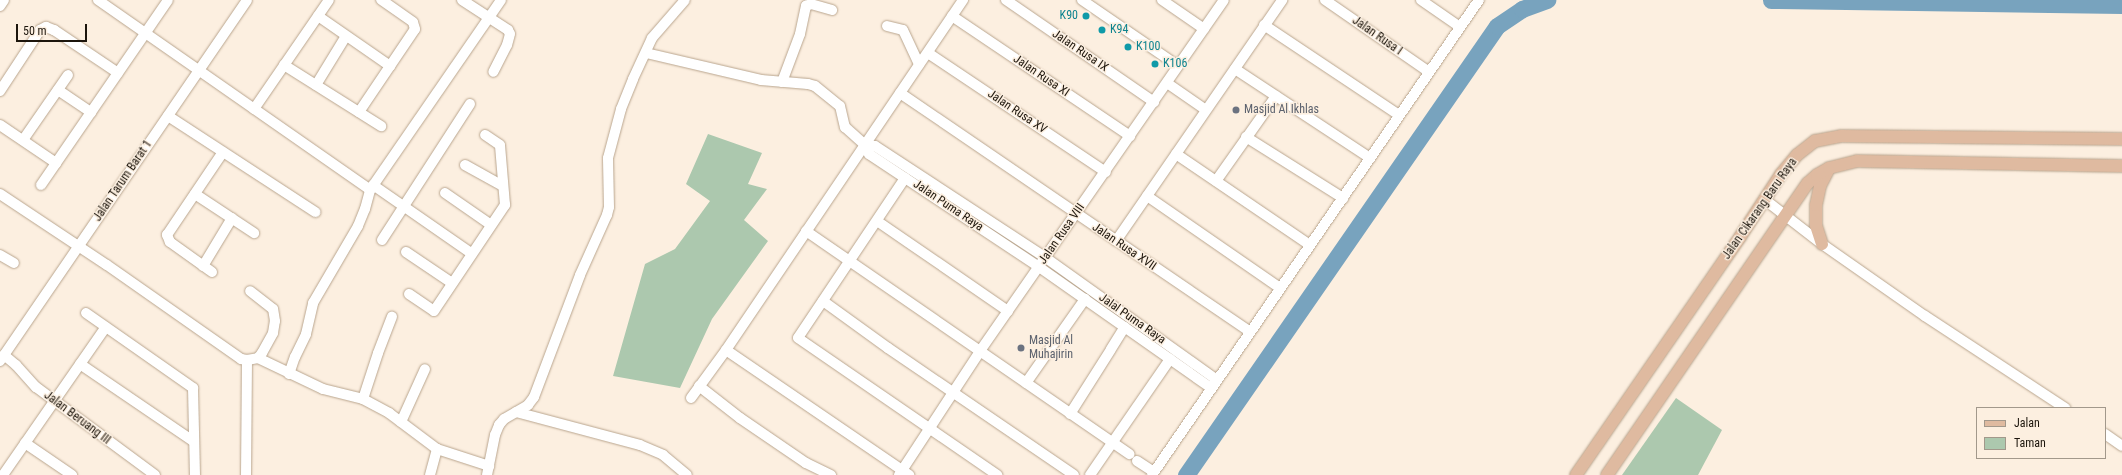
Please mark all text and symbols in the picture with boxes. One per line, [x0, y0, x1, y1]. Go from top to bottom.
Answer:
place label: K90 [1060, 9, 1078, 23]
marker: K90 [1081, 11, 1091, 21]
street label: Jalan Rusa I [1349, 14, 1405, 58]
scale bar [18, 16, 89, 42]
place label: K94 [1110, 23, 1128, 37]
text: 50 m [23, 24, 47, 38]
marker: K94 [1097, 25, 1107, 35]
street label: Jalan Rusa IX [1049, 27, 1111, 75]
place label: K100 [1136, 40, 1160, 54]
marker: K100 [1123, 42, 1133, 52]
street label: Jalan Rusa XI [1010, 52, 1072, 100]
place label: K106 [1163, 57, 1187, 71]
marker: K106 [1150, 59, 1160, 69]
street label: Jalan Rusa XV [985, 87, 1049, 137]
place label: Masjid Al Ikhlas [1244, 103, 1319, 117]
marker: Masjid Al Ikhlas [1231, 105, 1241, 115]
street label: Jalan Tarum Barat 1 [90, 138, 156, 224]
street label: Jalan Cikarang Baru Raya [1720, 156, 1800, 262]
street label: Jalan Puma Raya [910, 177, 986, 235]
street label: Jalan Rusa VIII [1036, 201, 1088, 267]
street label: Jalan Rusa XVII [1089, 220, 1159, 274]
street label: Jalal Puma Raya [1096, 291, 1168, 347]
place label: Masjid Al Muhajirin [1029, 334, 1073, 362]
marker: Masjid Al Muhajirin [1016, 343, 1026, 353]
street label: Jalan Beruang III [41, 388, 113, 448]
legend [1976, 407, 2106, 459]
text: Jalan [2014, 416, 2040, 430]
text: Taman [2014, 436, 2046, 450]

